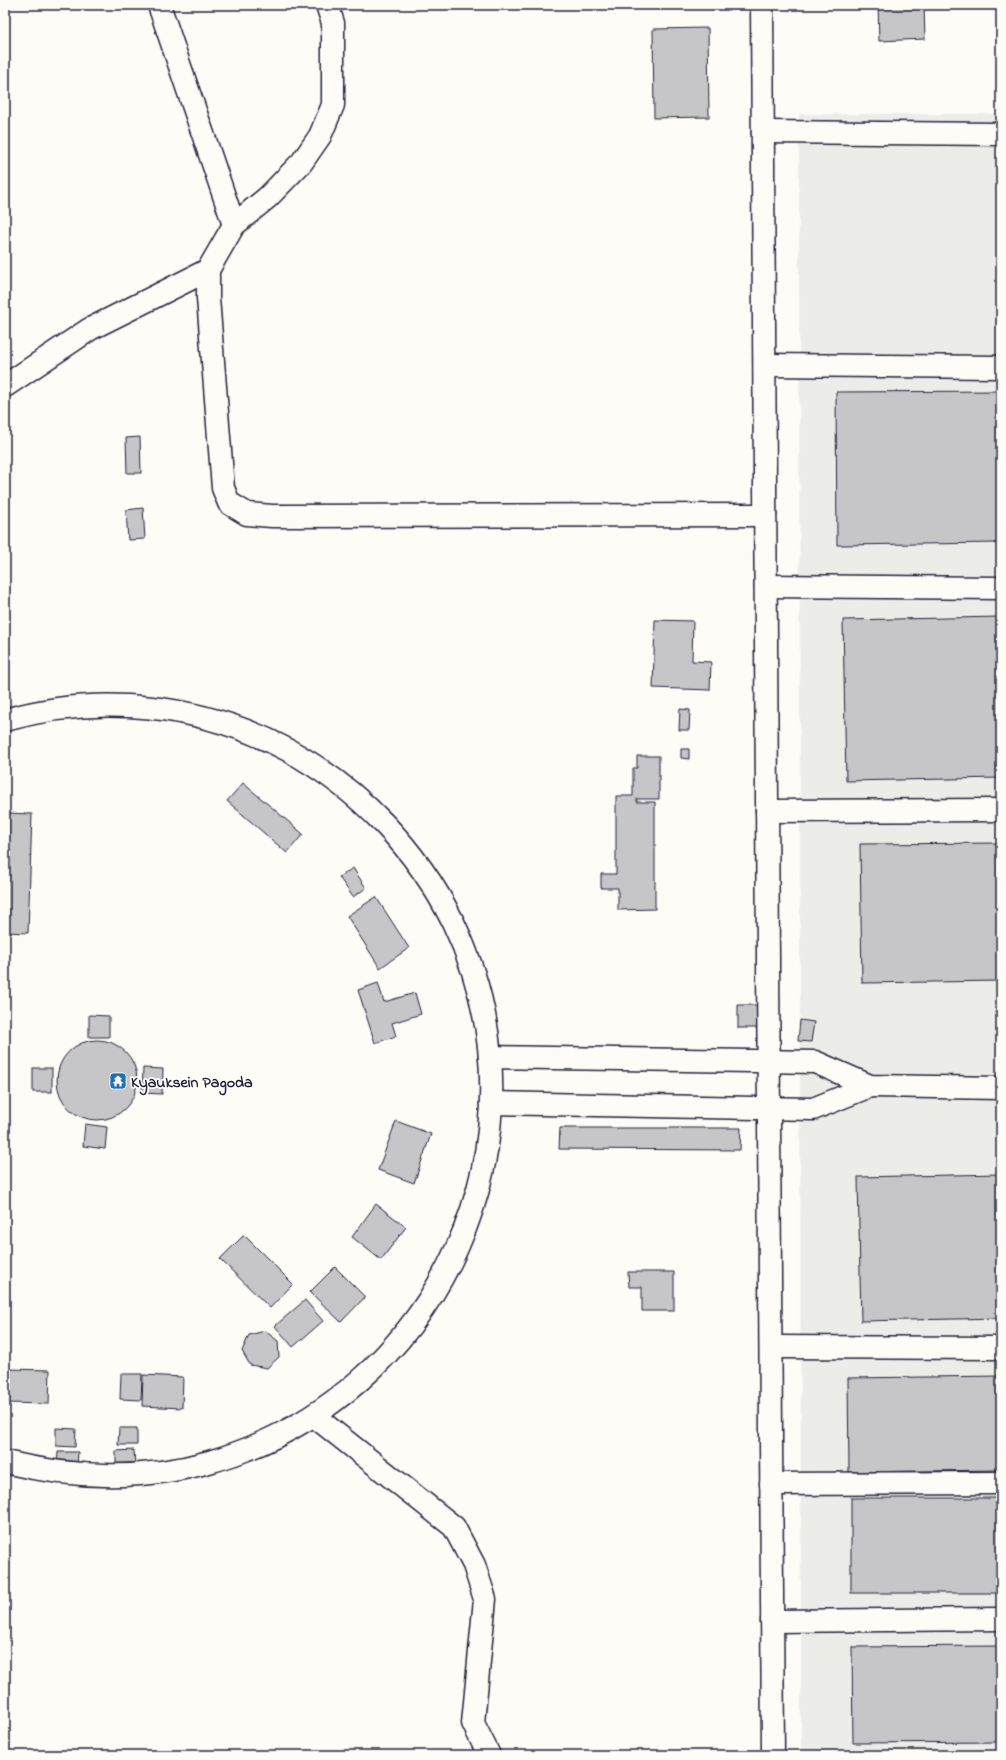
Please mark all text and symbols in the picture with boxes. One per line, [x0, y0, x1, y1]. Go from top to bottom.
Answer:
temple icon: Kyauksein Pagoda [108, 1071, 128, 1091]
place label: Kyauksein Pagoda [131, 1071, 253, 1096]

